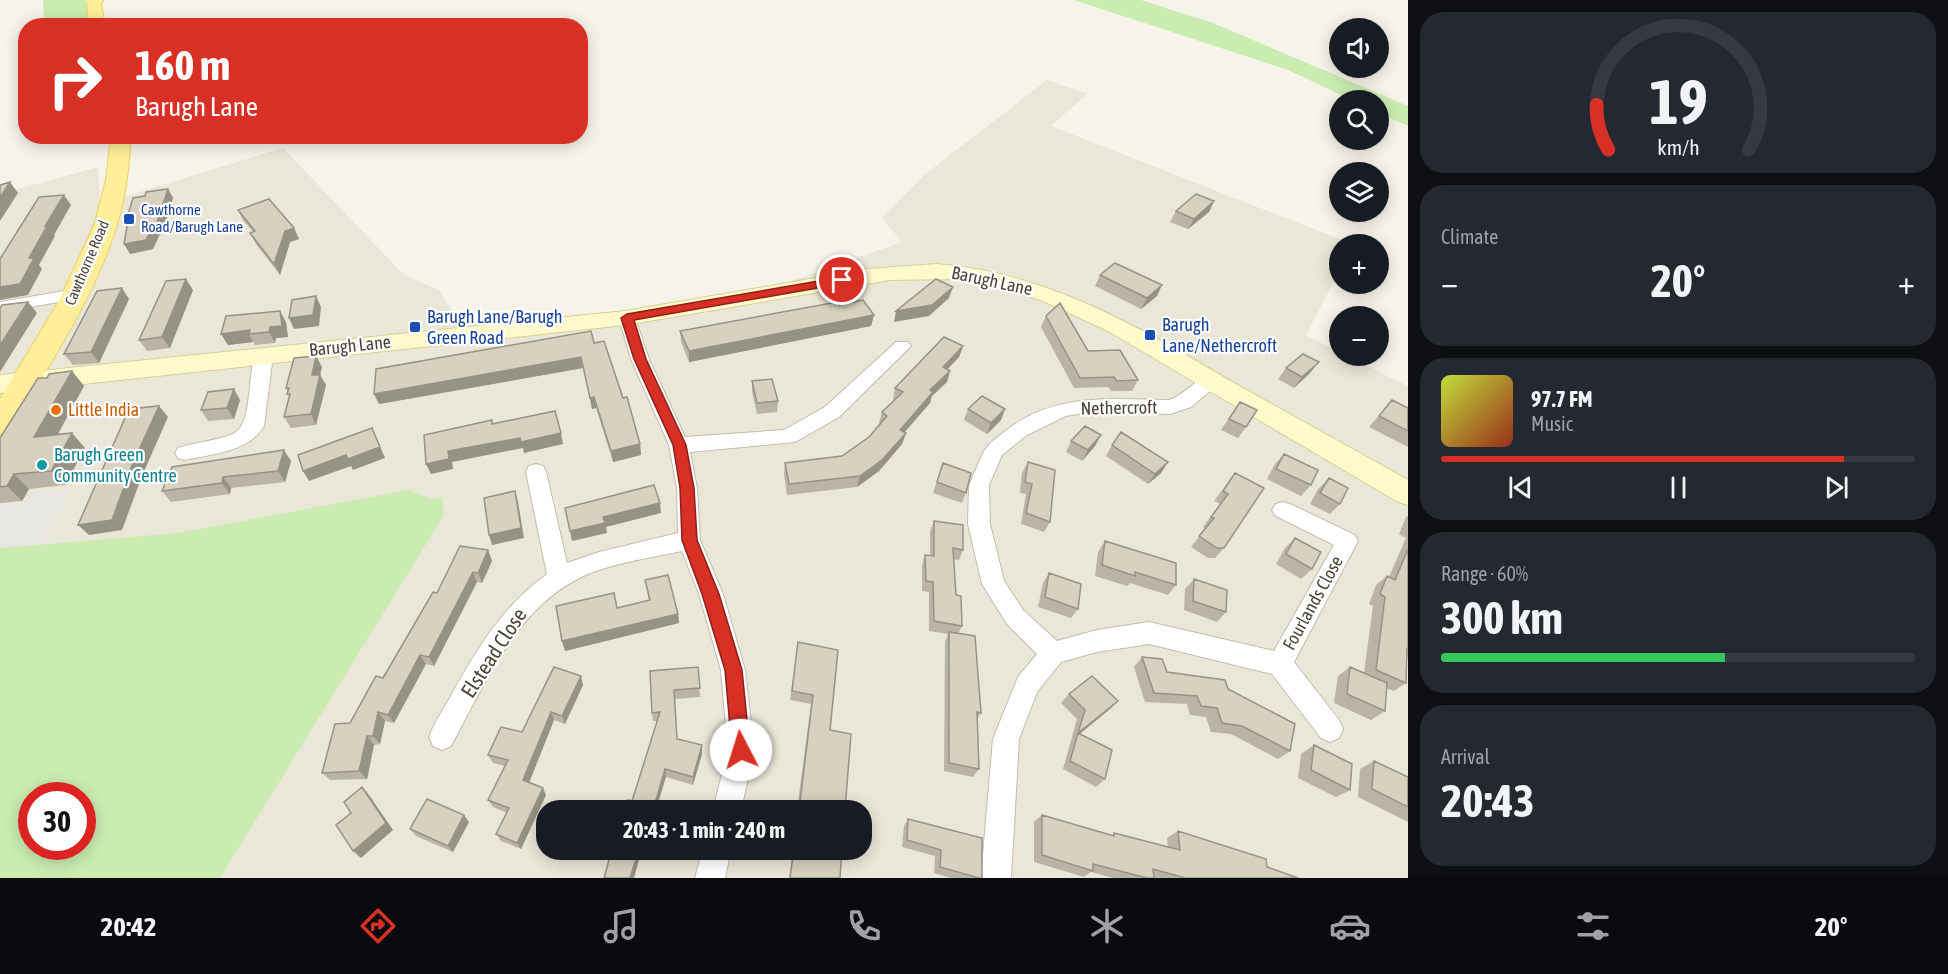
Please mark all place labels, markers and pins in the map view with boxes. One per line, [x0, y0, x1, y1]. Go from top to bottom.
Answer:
place label: Cawthorne Road/Barugh Lane [141, 201, 243, 235]
marker: Cawthorne Road/Barugh Lane [122, 212, 136, 226]
pin [816, 254, 867, 305]
place label: Barugh Lane/Barugh Green Road [427, 306, 563, 348]
place label: Barugh Lane/Nethercroft [1162, 314, 1277, 356]
marker: Barugh Lane/Barugh Green Road [408, 320, 422, 334]
marker: Barugh Lane/Nethercroft [1143, 328, 1157, 342]
place label: Little India [68, 399, 139, 420]
marker: Little India [49, 403, 63, 417]
place label: Barugh Green Community Centre [54, 444, 177, 486]
marker: Barugh Green Community Centre [35, 458, 49, 472]

